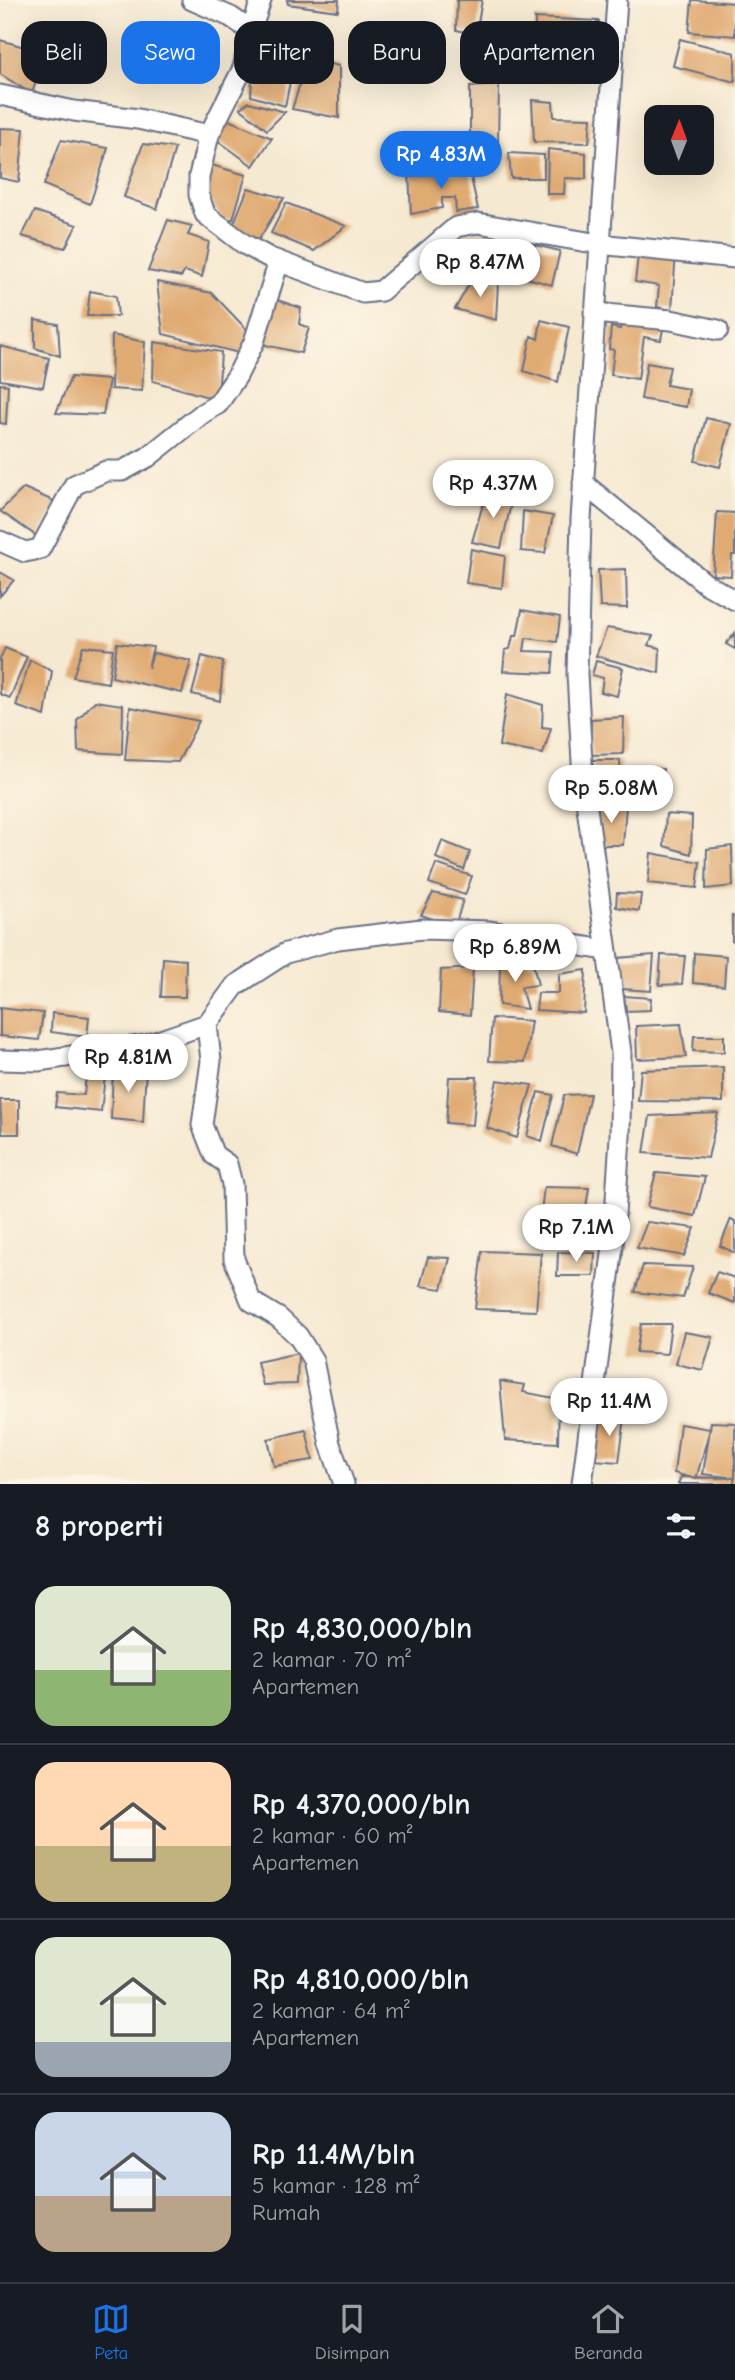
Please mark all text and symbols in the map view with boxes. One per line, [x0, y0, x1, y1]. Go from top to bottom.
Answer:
chip: Beli [21, 21, 107, 84]
chip: Sewa [121, 21, 220, 84]
chip: Filter [234, 21, 334, 84]
chip: Baru [348, 21, 446, 84]
chip: Apartemen [460, 21, 619, 84]
north arrow [644, 105, 714, 175]
map controls [644, 105, 714, 175]
pin: Rp 4.83M [369, 132, 513, 191]
text: Rp 4.83M [396, 140, 486, 167]
pin: Rp 8.47M [408, 240, 552, 299]
text: Rp 8.47M [435, 248, 525, 275]
pin: Rp 4.37M [421, 461, 565, 520]
text: Rp 4.37M [449, 469, 537, 496]
pin: Rp 5.08M [539, 766, 683, 825]
text: Rp 5.08M [564, 774, 658, 801]
pin: Rp 6.89M [443, 925, 587, 984]
text: Rp 6.89M [469, 933, 561, 960]
pin: Rp 4.81M [56, 1034, 200, 1094]
text: Rp 4.81M [84, 1043, 172, 1070]
pin: Rp 7.1M [511, 1204, 641, 1264]
text: Rp 7.1M [538, 1213, 614, 1240]
pin: Rp 11.4M [537, 1378, 681, 1438]
text: Rp 11.4M [566, 1387, 652, 1414]
icon: filters [662, 1507, 700, 1545]
text: 8 properti [35, 1509, 163, 1544]
text: Rp 4,830,000/bln [252, 1611, 472, 1646]
icon: home [91, 1614, 175, 1698]
text: 2 kamar · 70 m² [252, 1646, 411, 1673]
text: Apartemen [252, 1673, 359, 1700]
text: Rp 4,370,000/bln [252, 1787, 471, 1822]
icon: home [91, 1790, 175, 1874]
text: 2 kamar · 60 m² [252, 1822, 413, 1849]
text: Apartemen [252, 1849, 359, 1876]
text: Rp 4,810,000/bln [252, 1962, 469, 1997]
icon: home [91, 1965, 175, 2049]
text: 2 kamar · 64 m² [252, 1997, 410, 2024]
text: Apartemen [252, 2024, 359, 2051]
text: Rp 11.4M/bln [252, 2137, 415, 2172]
icon: home [91, 2140, 175, 2224]
text: 5 kamar · 128 m² [252, 2172, 420, 2199]
text: Rumah [252, 2199, 321, 2226]
tab: Peta [92, 2300, 130, 2364]
tab: Disimpan [315, 2300, 389, 2364]
tab: Beranda [574, 2300, 643, 2364]

